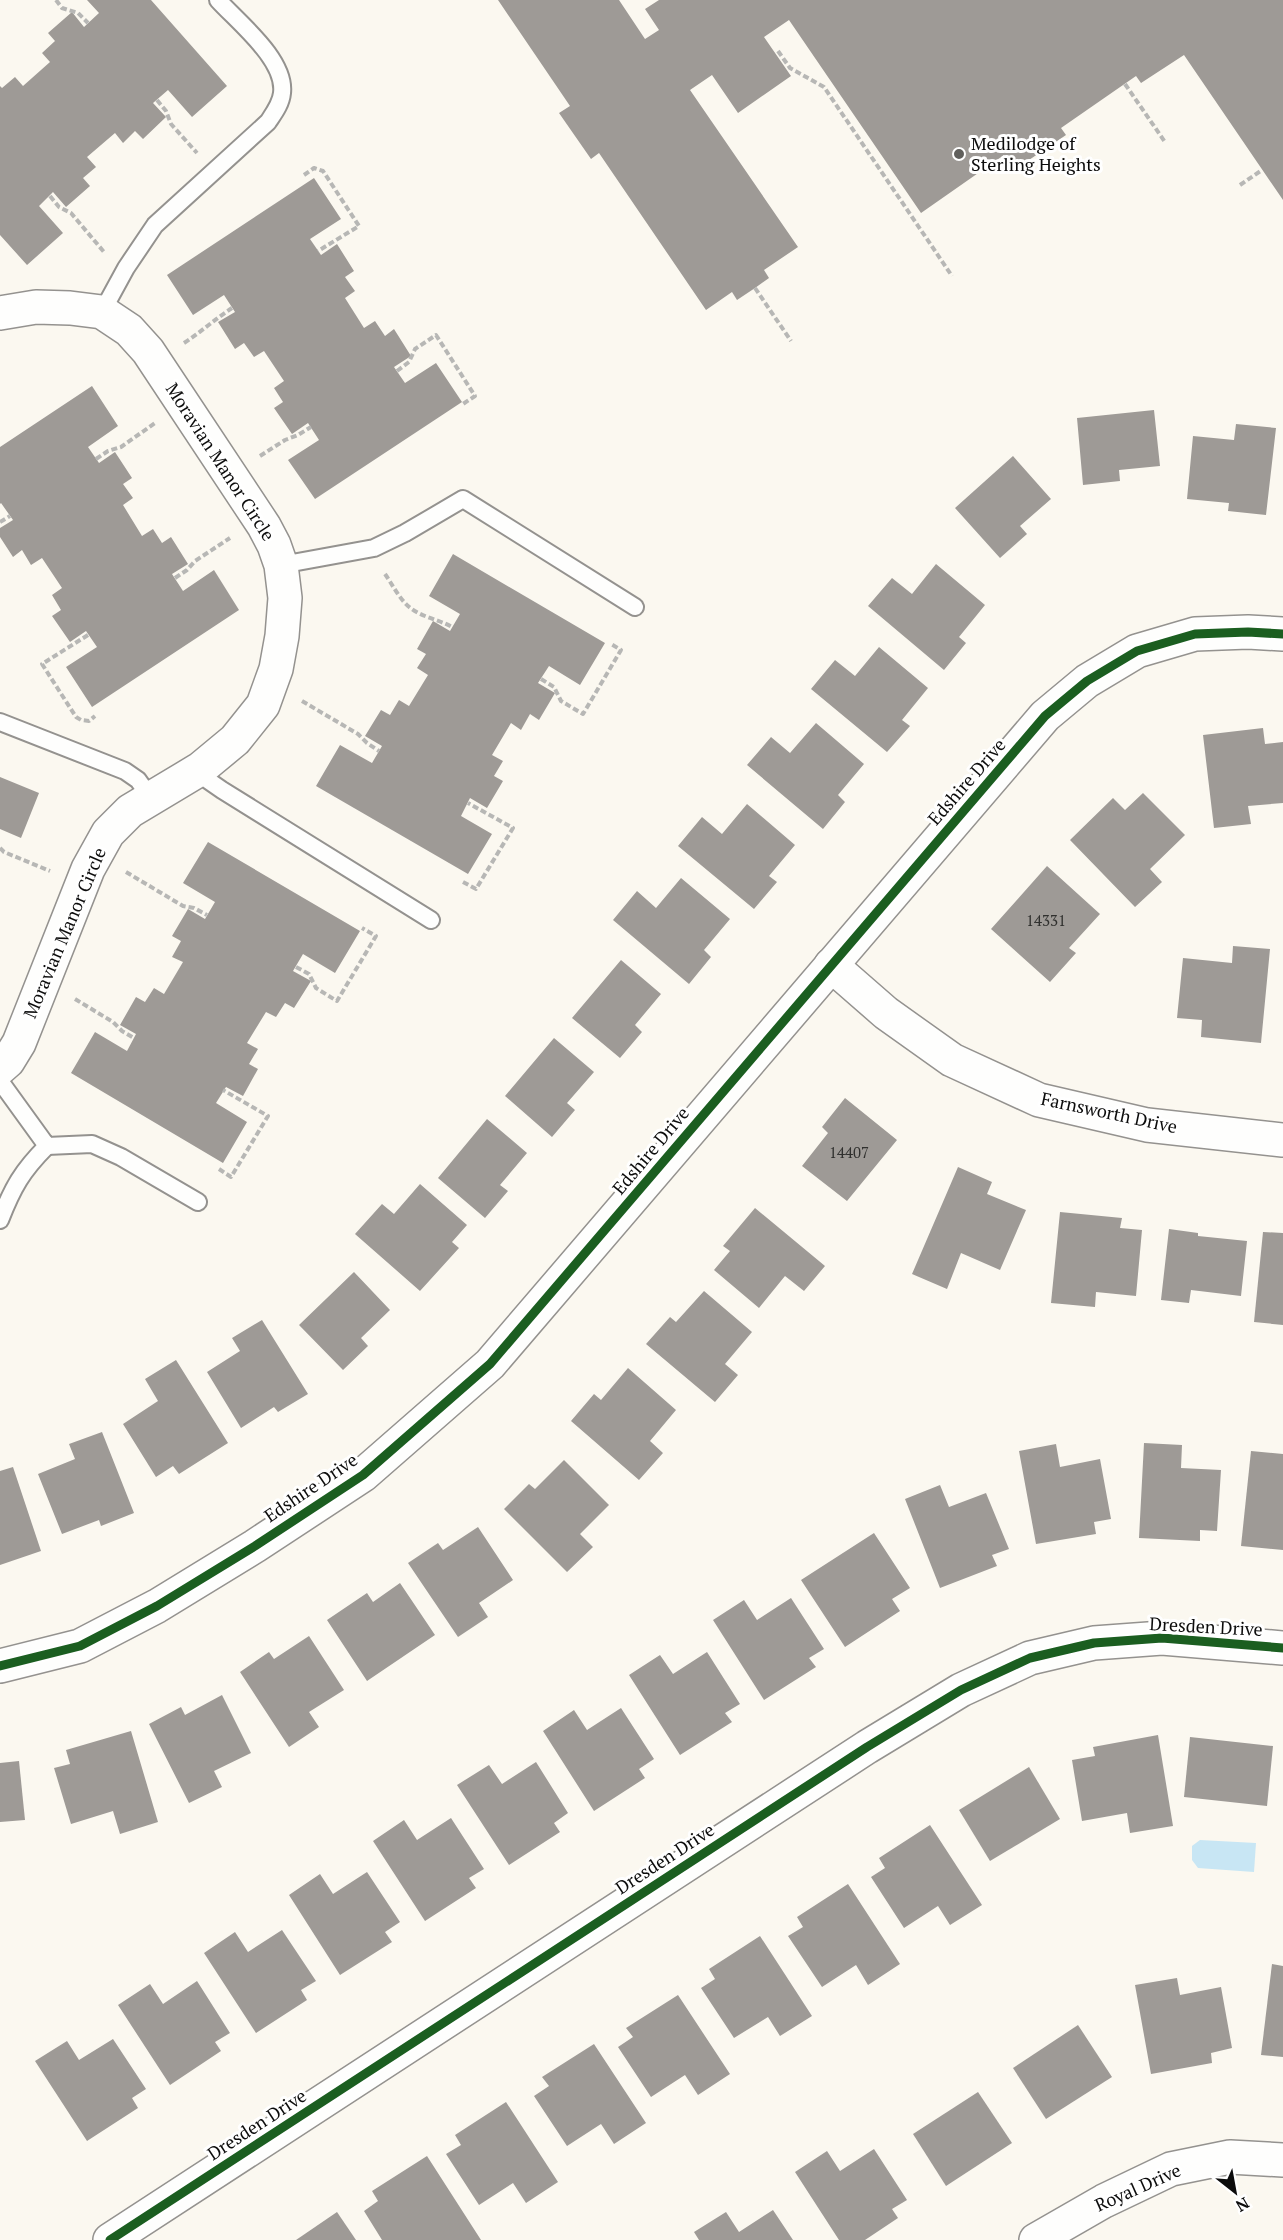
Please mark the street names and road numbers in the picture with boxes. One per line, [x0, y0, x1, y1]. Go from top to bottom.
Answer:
street label: Moravian Manor Circle [161, 378, 281, 545]
street label: Edshire Drive [922, 733, 1011, 830]
street label: Moravian Manor Circle [17, 843, 111, 1022]
street label: Farnsworth Drive [1039, 1086, 1179, 1138]
street label: Edshire Drive [606, 1101, 694, 1199]
street label: Edshire Drive [259, 1447, 362, 1527]
street label: Dresden Drive [1149, 1611, 1263, 1641]
street label: Dresden Drive [610, 1817, 719, 1899]
street label: Dresden Drive [202, 2083, 311, 2165]
street label: Royal Drive [1091, 2157, 1184, 2217]

